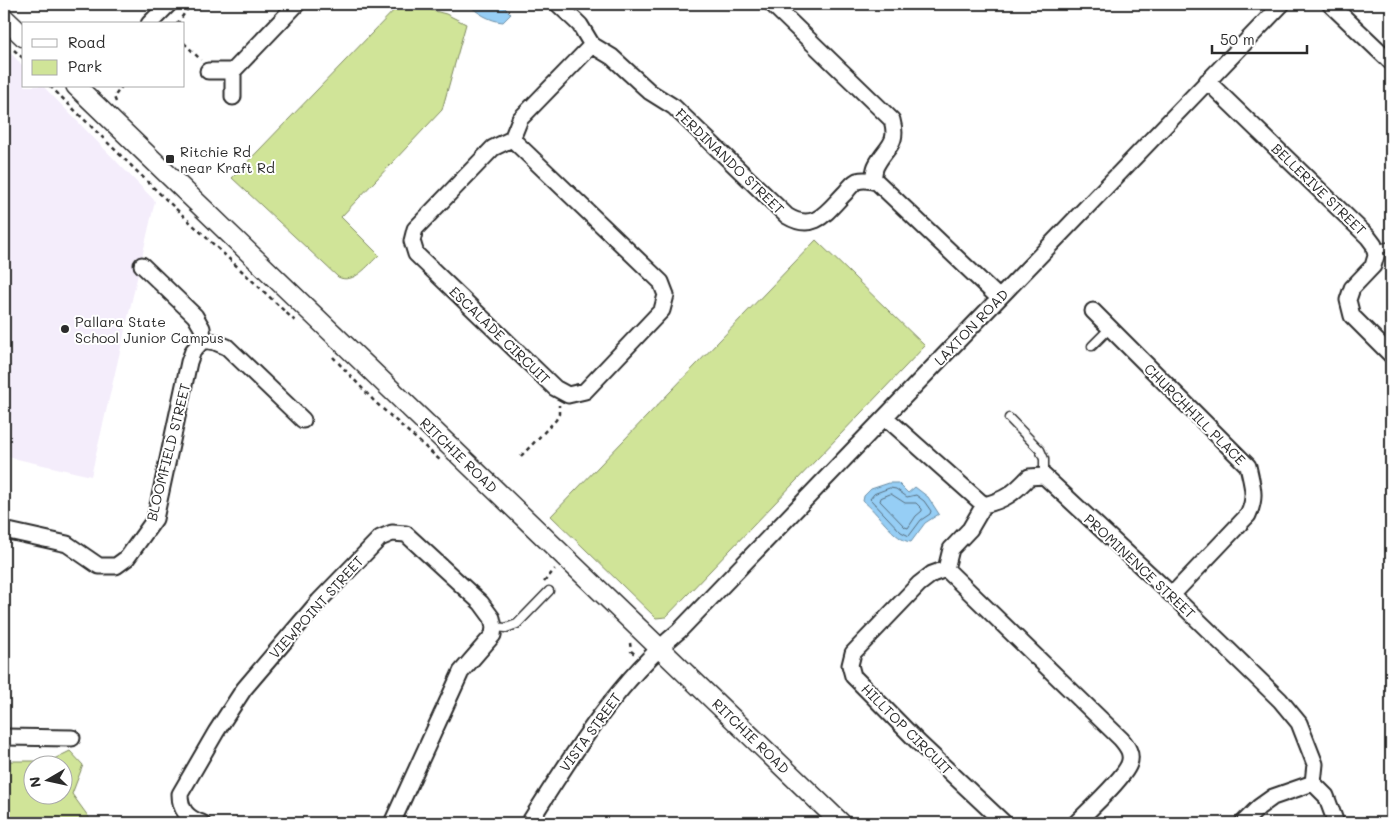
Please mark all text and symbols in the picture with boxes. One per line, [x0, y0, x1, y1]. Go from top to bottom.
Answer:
legend [22, 22, 185, 88]
scale bar [1212, 22, 1308, 54]
text: 50 m [1220, 29, 1255, 49]
text: Road [68, 32, 105, 52]
text: Park [68, 56, 102, 76]
street label: FERDINANDO STREET [671, 104, 789, 218]
street label: BELLERIVE STREET [1268, 139, 1371, 239]
place label: Ritchie Rd near Kraft Rd [180, 142, 275, 177]
marker: Ritchie Rd near Kraft Rd [164, 153, 176, 165]
street label: ESCALADE CIRCUIT [446, 282, 555, 388]
street label: LAXTON ROAD [930, 285, 1012, 369]
place label: Pallara State School Junior Campus [75, 312, 224, 347]
marker: Pallara State School Junior Campus [59, 323, 71, 335]
street label: CHURCHHILL PLACE [1140, 359, 1250, 469]
street label: BLOOMFIELD STREET [142, 381, 194, 523]
street label: RITCHIE ROAD [416, 413, 502, 497]
street label: PROMINENCE STREET [1080, 509, 1200, 623]
street label: VIEWPOINT STREET [265, 551, 367, 663]
street label: HILLTOP CIRCUIT [857, 679, 957, 779]
street label: VISTA STREET [555, 688, 625, 775]
street label: RITCHIE ROAD [708, 694, 794, 778]
north arrow [22, 754, 72, 804]
text: N [24, 775, 45, 789]

